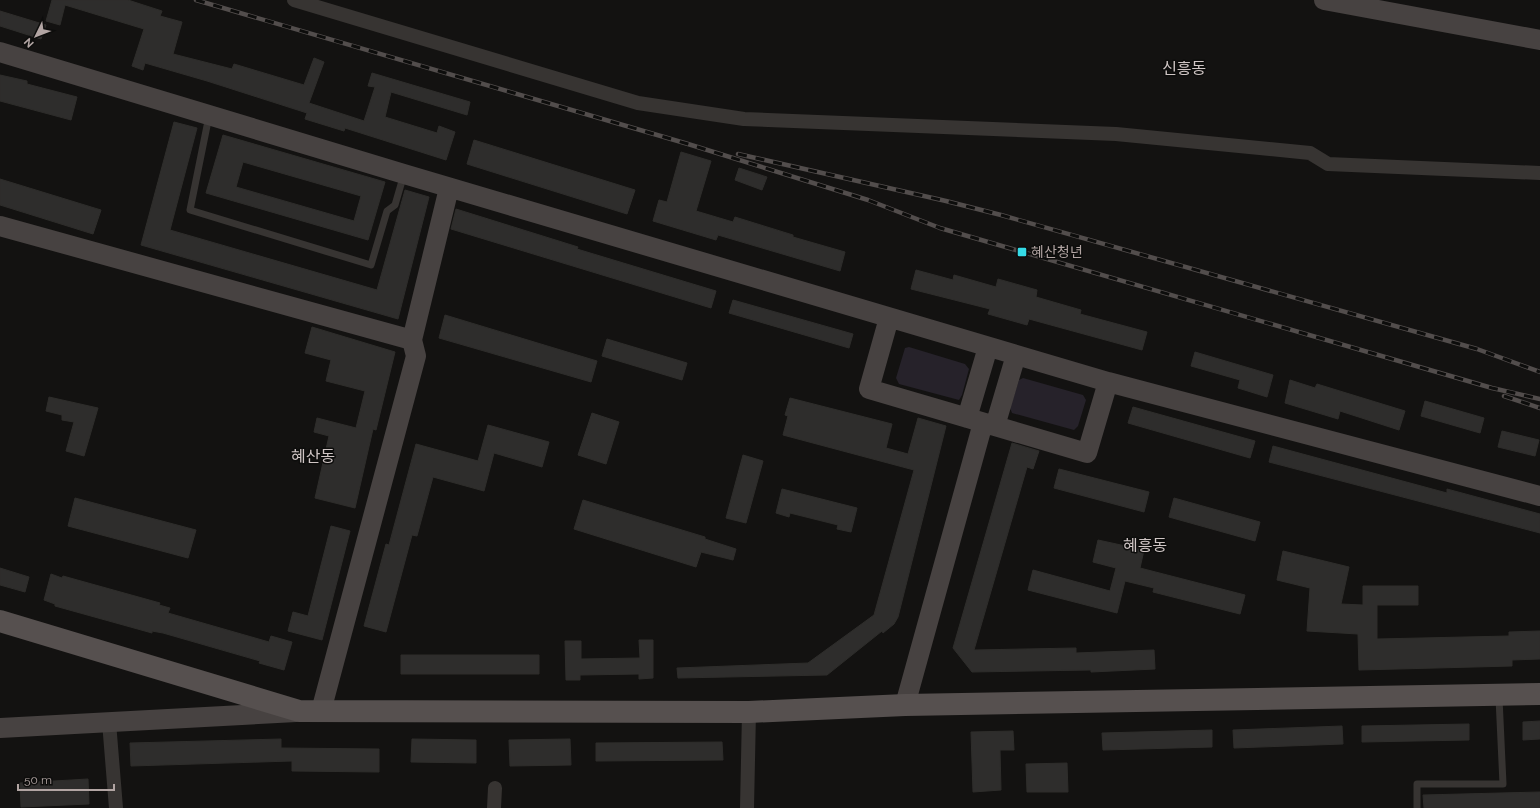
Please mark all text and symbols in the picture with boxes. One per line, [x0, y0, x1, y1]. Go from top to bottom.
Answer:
north arrow [16, 16, 56, 56]
text: N [21, 35, 37, 50]
district label: 신흥동 [1162, 59, 1206, 78]
place label: 혜산청년 [1031, 244, 1083, 260]
marker: 혜산청년 [1016, 246, 1028, 258]
district label: 혜산동 [291, 447, 335, 466]
district label: 혜흥동 [1123, 536, 1167, 555]
scale bar [18, 766, 114, 792]
text: 50 m [24, 773, 52, 787]

